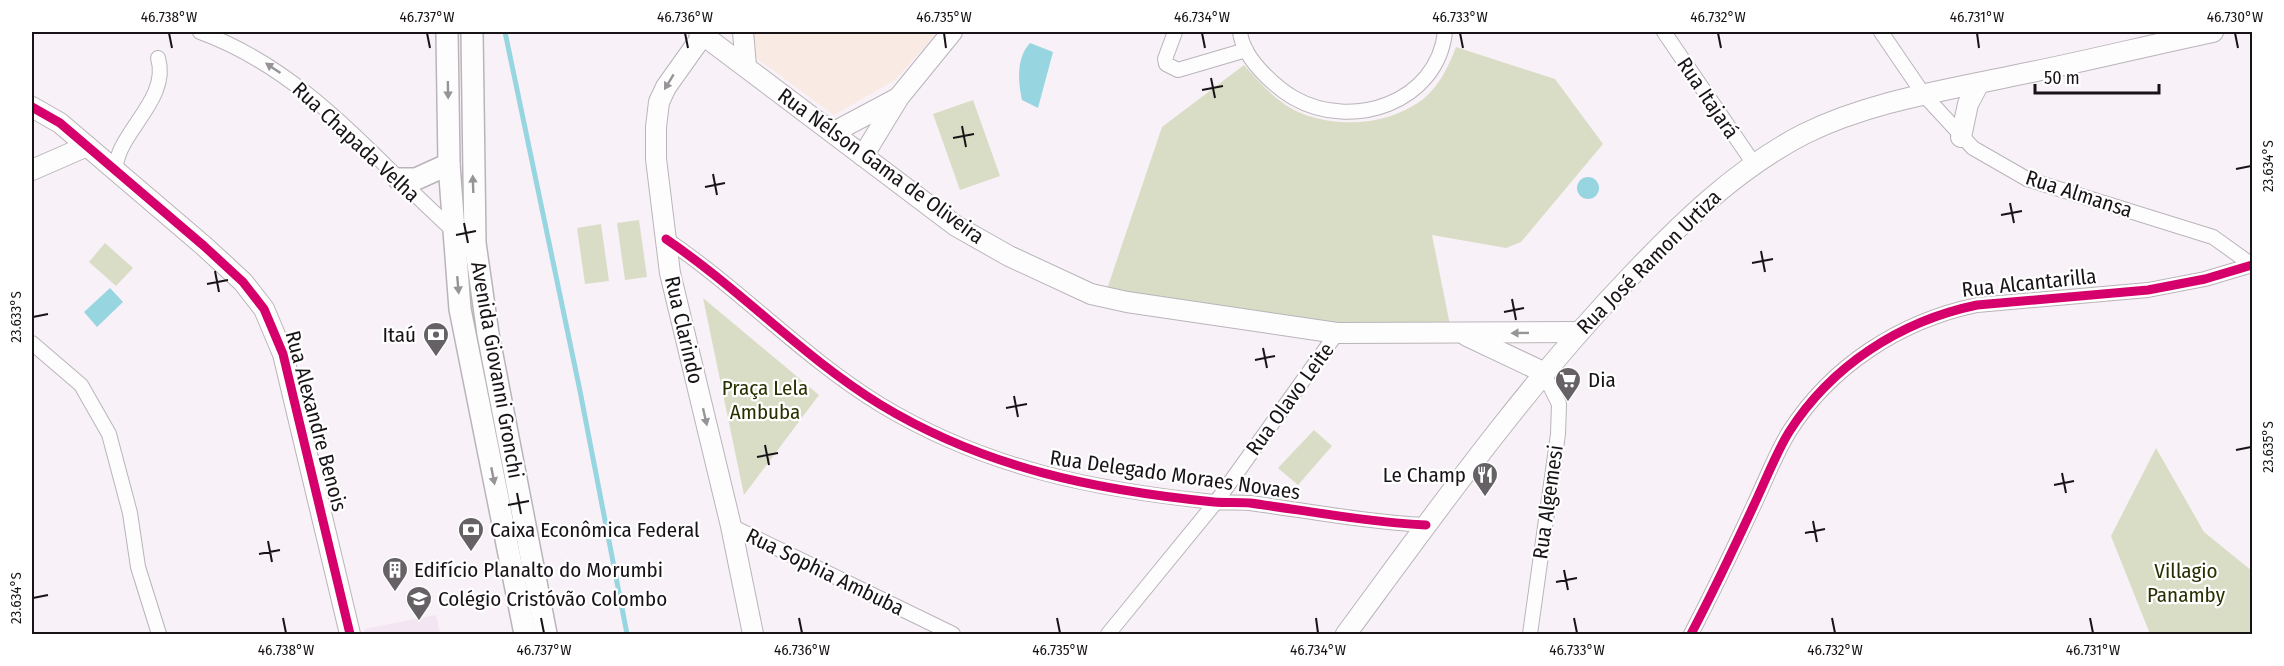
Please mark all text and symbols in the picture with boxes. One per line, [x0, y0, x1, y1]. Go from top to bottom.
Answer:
text: 46.738°W [141, 8, 197, 26]
text: 46.737°W [399, 8, 455, 26]
text: 46.736°W [657, 8, 713, 26]
text: 46.735°W [916, 8, 972, 26]
text: 46.734°W [1174, 8, 1230, 26]
text: 46.733°W [1432, 8, 1488, 26]
text: 46.732°W [1690, 8, 1746, 26]
text: 46.731°W [1950, 8, 2004, 26]
text: 46.730°W [2207, 8, 2263, 26]
street label: Rua Itajará [1671, 52, 1745, 144]
scale bar [2035, 57, 2160, 95]
one-way arrow [266, 62, 282, 74]
text: 50 m [2044, 67, 2080, 89]
one-way arrow [664, 74, 675, 90]
street label: Rua Chapada Velha [287, 76, 425, 208]
one-way arrow [443, 80, 452, 99]
street label: Rua Nélson Gama de Oliveira [773, 82, 989, 250]
text: 23.634°S [2259, 140, 2277, 192]
street label: Rua Almansa [2022, 165, 2136, 223]
one-way arrow [468, 175, 478, 194]
street label: Rua José Ramon Urtiza [1571, 184, 1727, 340]
street label: Avenida Giovanni Gronchi [465, 260, 529, 480]
street label: Rua Alcantarilla [1960, 263, 2098, 303]
street label: Rua Clarindo [659, 274, 709, 386]
one-way arrow [453, 275, 463, 294]
text: 23.633°S [7, 291, 25, 343]
bank icon: Itaú [421, 320, 451, 358]
place label: Itaú [383, 322, 416, 348]
street label: Rua Alexandre Benois [279, 328, 353, 514]
one-way arrow [1510, 328, 1529, 338]
street label: Rua Olavo Leite [1240, 338, 1340, 460]
supermarket icon: Dia [1553, 365, 1583, 403]
place label: Dia [1588, 367, 1616, 393]
park label: Praça Lela Ambuba [722, 375, 808, 425]
one-way arrow [700, 408, 710, 426]
text: 23.635°S [2259, 421, 2277, 473]
street label: Rua Algemesi [1527, 443, 1569, 561]
street label: Rua Delegado Moraes Novaes [1048, 445, 1302, 505]
restaurant icon: Le Champ [1470, 460, 1500, 498]
place label: Le Champ [1383, 462, 1466, 488]
one-way arrow [489, 467, 498, 486]
bank icon: Caixa Econômica Federal [456, 515, 486, 553]
place label: Caixa Econômica Federal [490, 517, 700, 543]
street label: Rua Sophia Ambuba [742, 523, 908, 621]
building icon: Edifício Planalto do Morumbi [380, 555, 410, 593]
place label: Edifício Planalto do Morumbi [414, 557, 663, 583]
park label: Villagio Panamby [2147, 558, 2226, 608]
text: 23.634°S [7, 572, 25, 624]
school or university icon: Colégio Cristóvão Colombo [404, 584, 434, 622]
place label: Colégio Cristóvão Colombo [438, 586, 667, 612]
text: 46.738°W [258, 641, 314, 659]
text: 46.737°W [516, 641, 572, 659]
text: 46.736°W [774, 641, 830, 659]
text: 46.735°W [1032, 641, 1088, 659]
text: 46.734°W [1290, 641, 1346, 659]
text: 46.733°W [1549, 641, 1605, 659]
text: 46.732°W [1807, 641, 1863, 659]
text: 46.731°W [2066, 641, 2120, 659]

